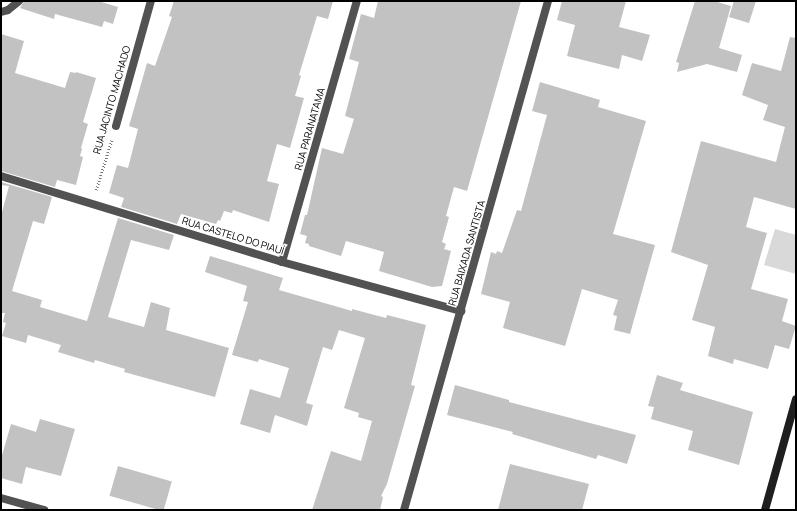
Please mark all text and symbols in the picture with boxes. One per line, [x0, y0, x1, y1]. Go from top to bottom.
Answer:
street label: RUA JACINTO MACHADO [91, 44, 133, 156]
street label: RUA PARANATAMA [292, 86, 328, 172]
street label: RUA BAIXADA SANTISTA [446, 199, 488, 307]
street label: RUA CASTELO DO PIAUÍ [180, 215, 286, 257]

